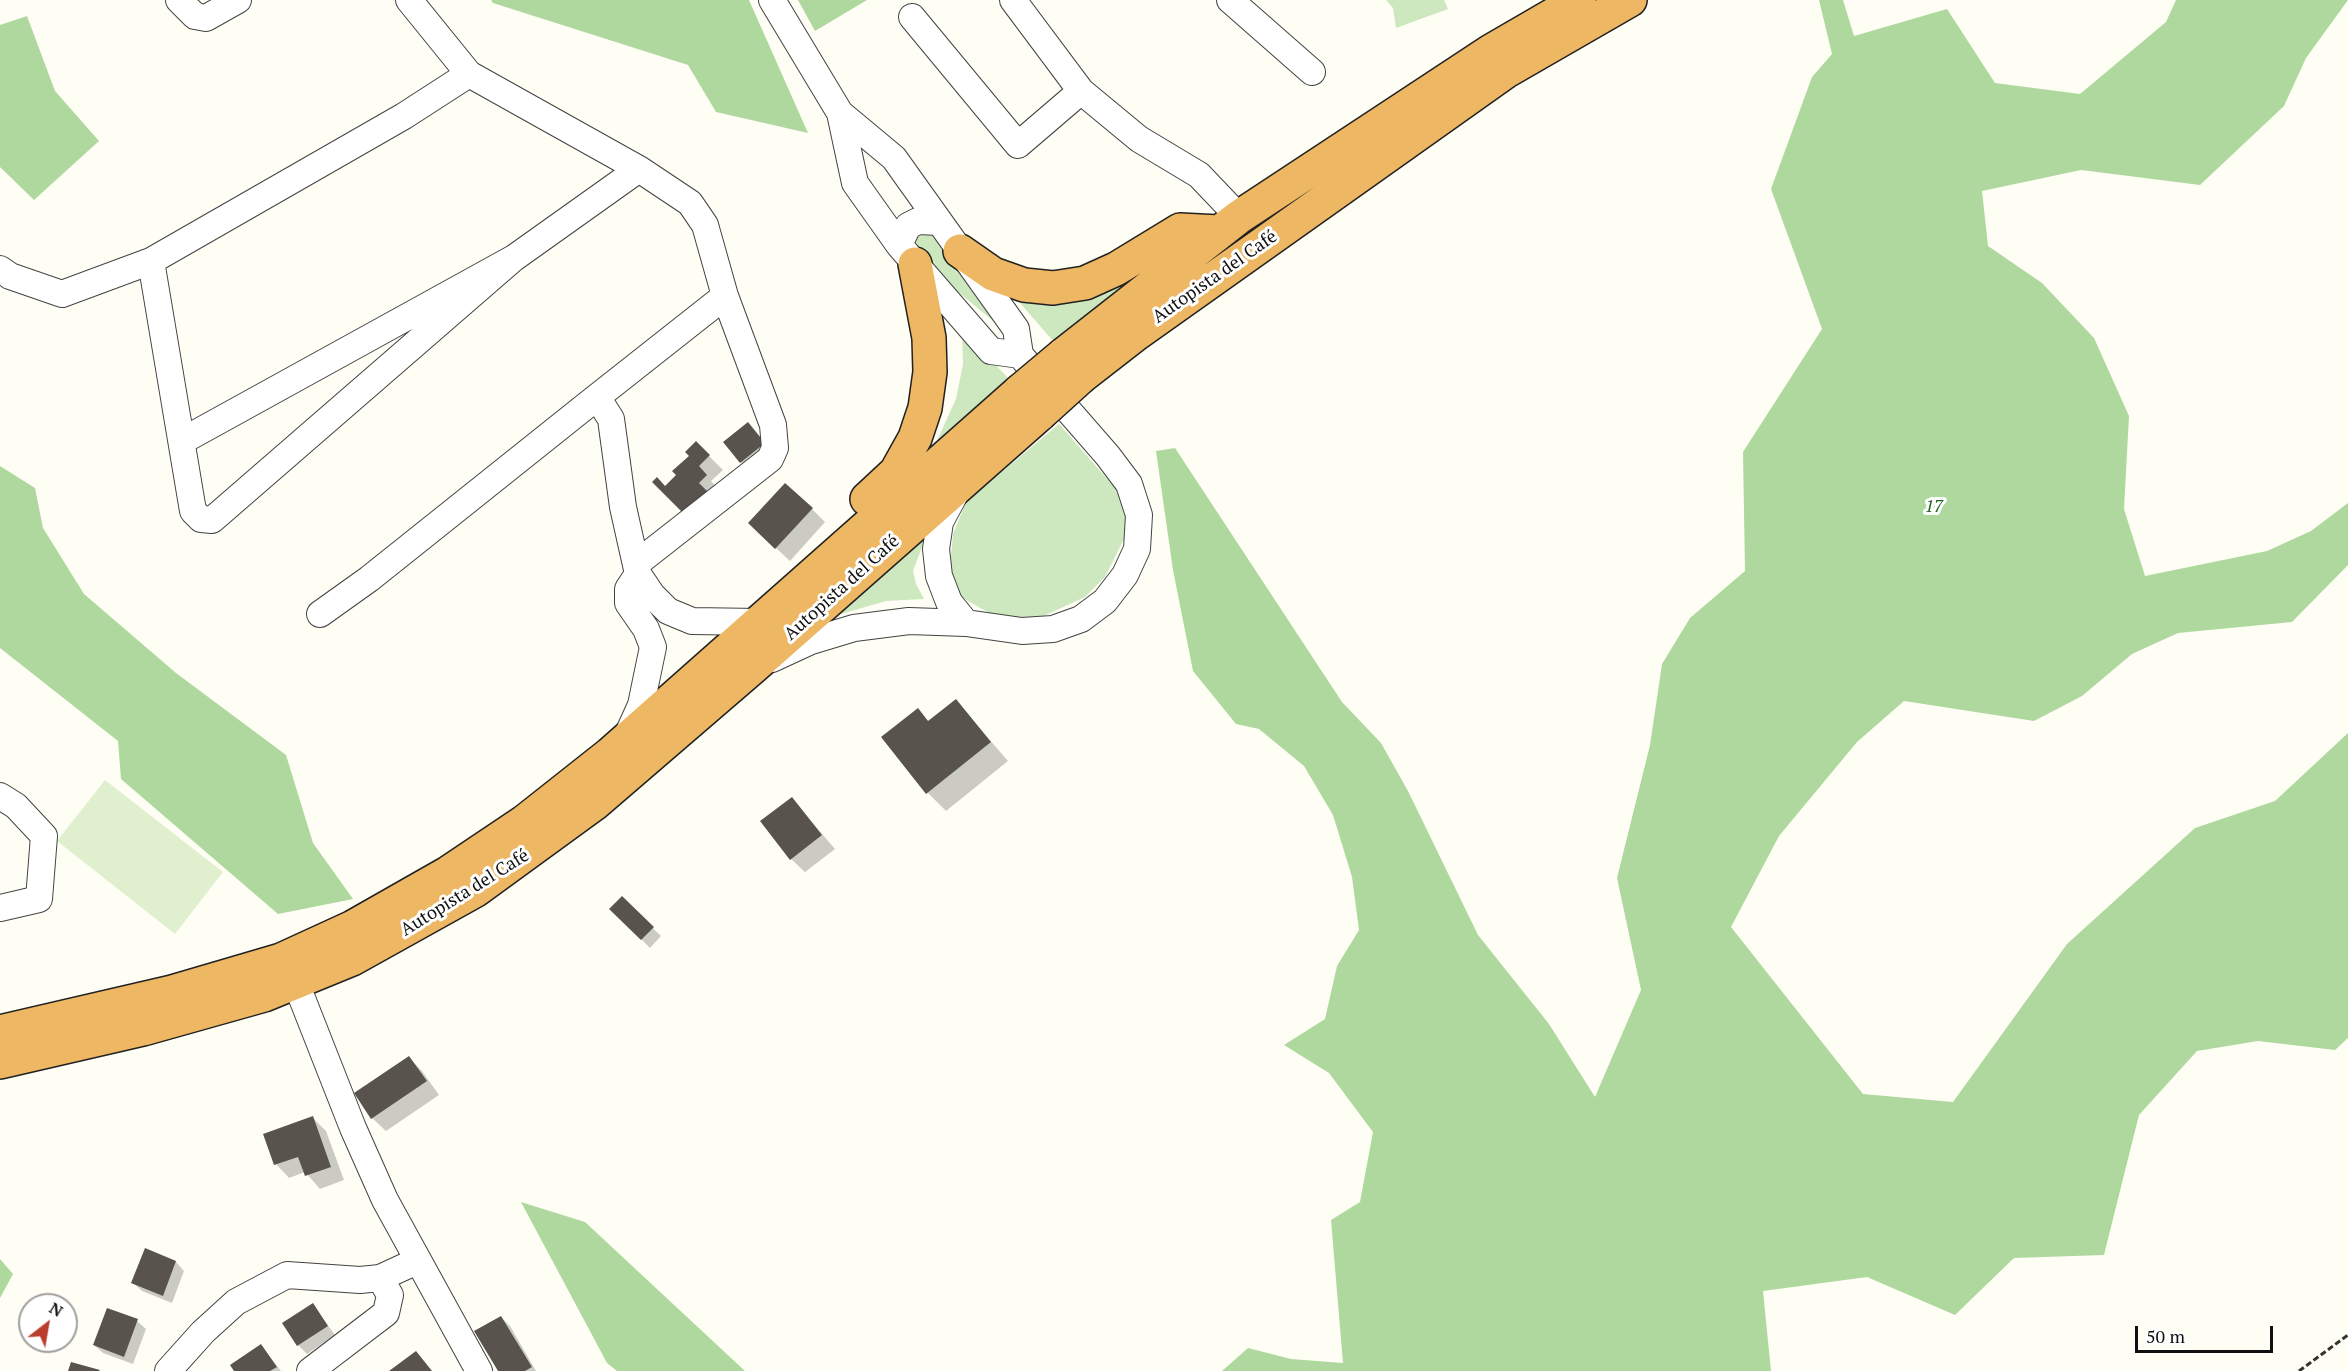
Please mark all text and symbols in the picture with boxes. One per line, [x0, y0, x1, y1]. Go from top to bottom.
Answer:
street label: Autopista del Café [1149, 226, 1281, 328]
park label: 17 [1925, 496, 1943, 518]
street label: Autopista del Café [780, 531, 904, 645]
street label: Autopista del Café [397, 845, 533, 941]
north arrow [18, 1293, 78, 1353]
text: N [45, 1297, 67, 1322]
scale bar [2138, 1314, 2276, 1352]
text: 50 m [2146, 1324, 2185, 1348]

